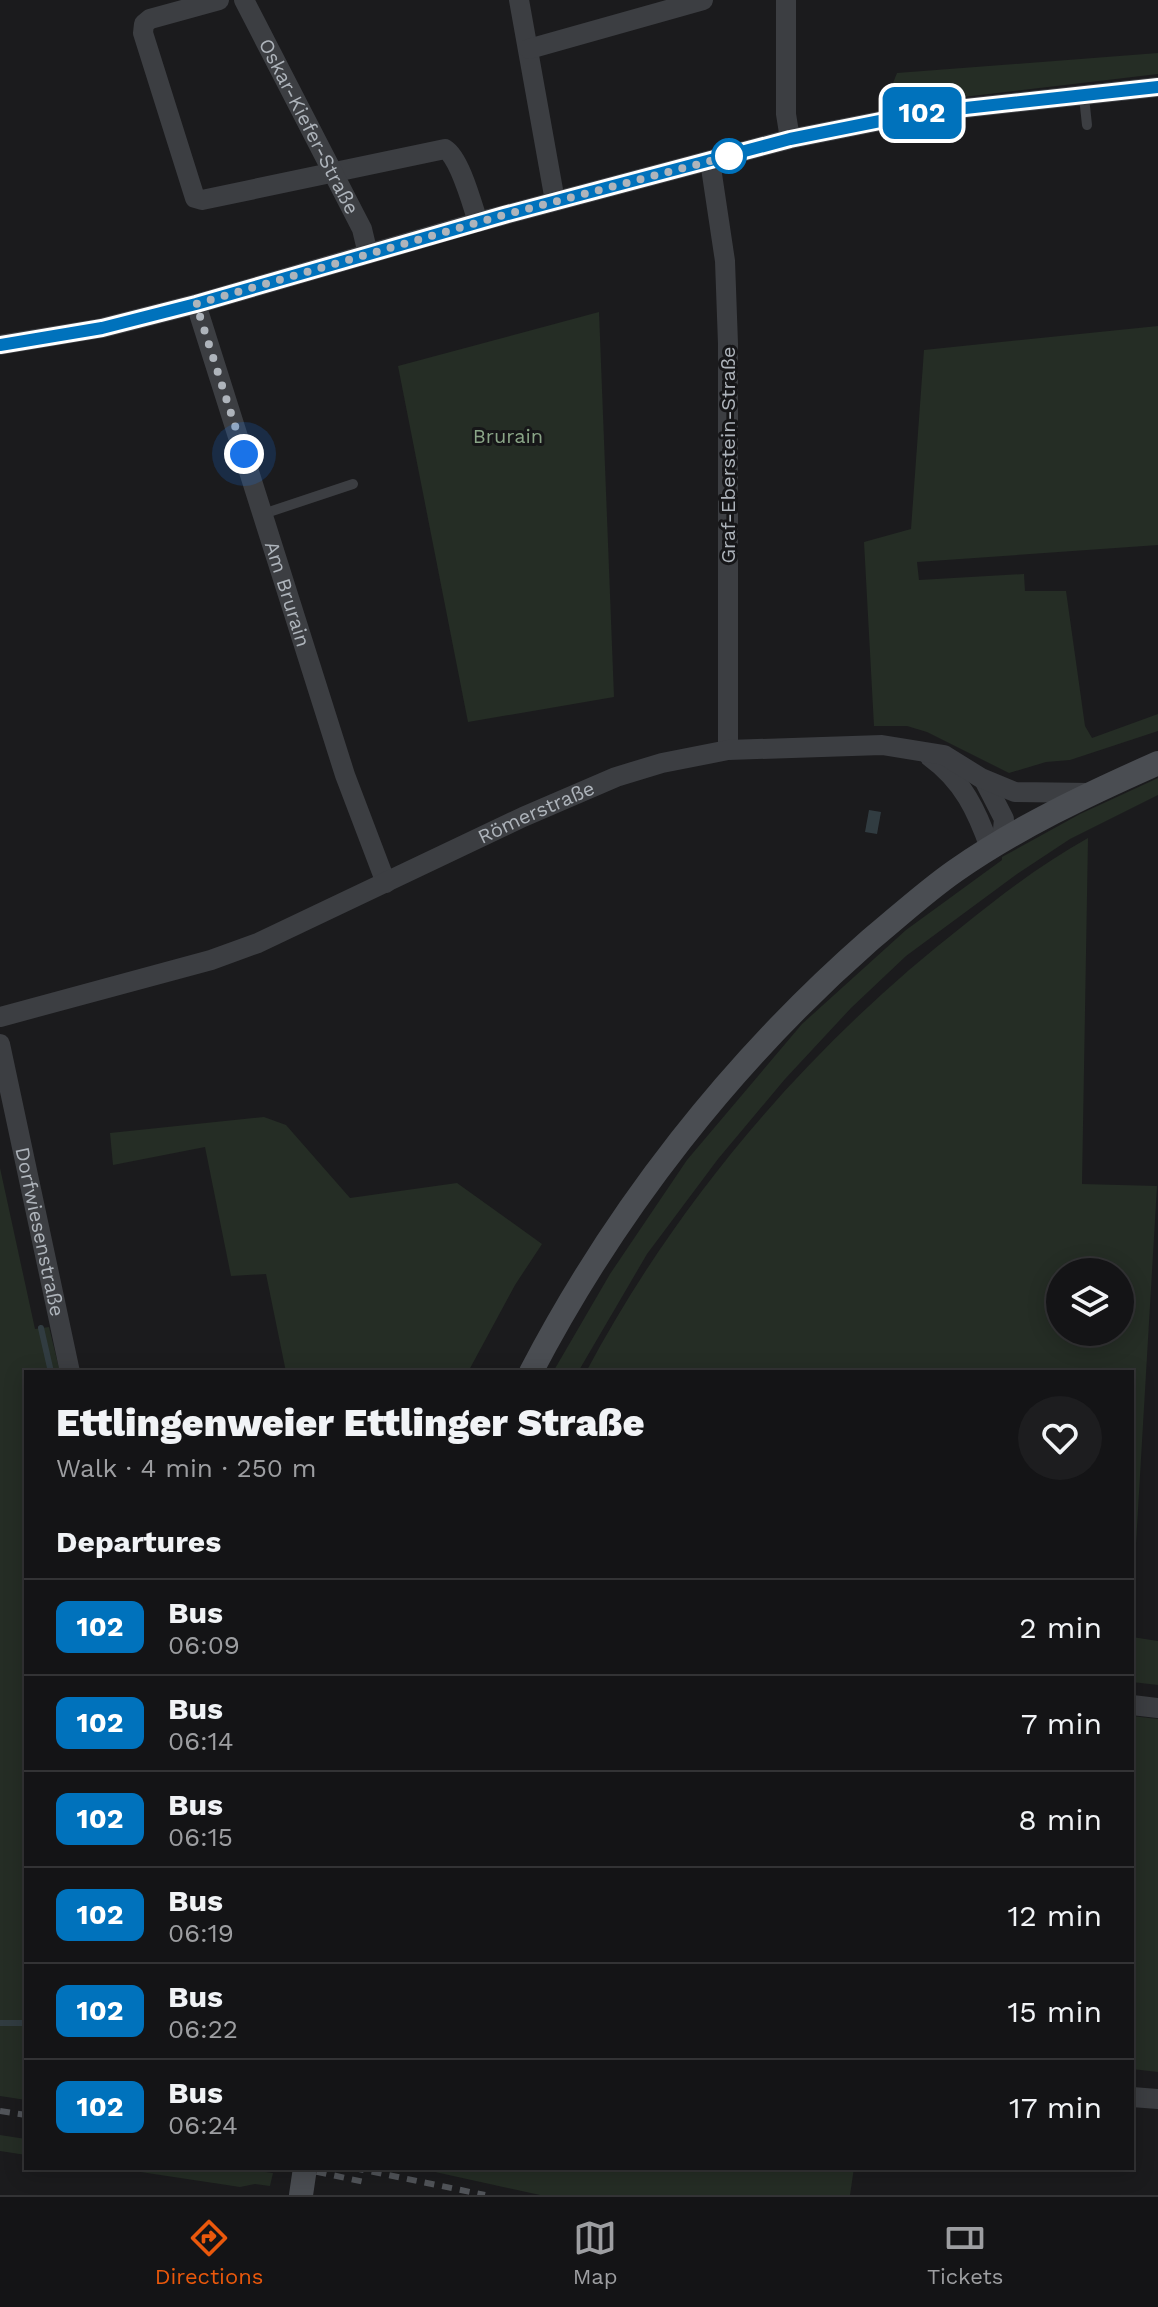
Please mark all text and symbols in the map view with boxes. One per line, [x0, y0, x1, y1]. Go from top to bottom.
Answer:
street label: Oskar-Kiefer-Straße [254, 34, 364, 218]
line badge: 102 [876, 87, 968, 139]
text: 102 [899, 96, 945, 129]
unlabelled marker [712, 139, 746, 173]
street label: Graf-Eberstein-Straße [716, 346, 740, 564]
park label: Brurain [473, 424, 543, 448]
your location [224, 434, 264, 474]
street label: Am Brurain [260, 538, 316, 650]
street label: Römerstraße [474, 776, 598, 849]
street label: Dorfwiesenstraße [10, 1145, 70, 1319]
map controls [1046, 1258, 1134, 1346]
button: layers [1046, 1258, 1134, 1346]
button: heart [1018, 1396, 1102, 1480]
text: Ettlingenweier Ettlinger Straße [56, 1401, 645, 1445]
text: Walk · 4 min · 250 m [56, 1453, 317, 1483]
text: Departures [56, 1524, 221, 1559]
text: Bus [168, 1595, 223, 1630]
text: 102 [77, 1610, 123, 1643]
text: 2 min [1019, 1610, 1102, 1645]
text: 06:09 [168, 1630, 240, 1660]
text: Bus [168, 1691, 223, 1726]
text: 102 [77, 1706, 123, 1739]
text: 7 min [1021, 1706, 1102, 1741]
text: 06:14 [168, 1726, 234, 1756]
text: Bus [168, 1787, 223, 1822]
text: 102 [77, 1802, 123, 1835]
text: 8 min [1018, 1802, 1102, 1837]
text: 06:15 [168, 1822, 233, 1852]
text: Bus [168, 1883, 223, 1918]
text: 102 [77, 1898, 123, 1931]
text: 12 min [1007, 1898, 1102, 1933]
text: 06:19 [168, 1918, 234, 1948]
text: Bus [168, 1979, 223, 2014]
text: 102 [77, 1994, 123, 2027]
text: 15 min [1007, 1994, 1102, 2029]
text: 06:22 [168, 2014, 238, 2044]
text: Bus [168, 2075, 223, 2110]
text: 102 [77, 2090, 123, 2123]
text: 17 min [1009, 2090, 1102, 2125]
text: 06:24 [168, 2110, 238, 2140]
tab: Directions [155, 2216, 263, 2289]
tab: Map [573, 2216, 618, 2289]
tab: Tickets [927, 2216, 1003, 2289]

